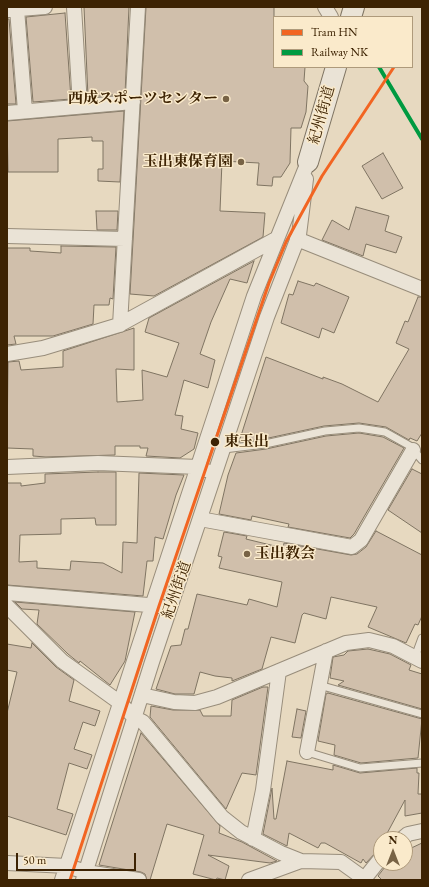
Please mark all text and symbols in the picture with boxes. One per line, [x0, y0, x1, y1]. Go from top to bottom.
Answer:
legend [273, 16, 413, 68]
text: Tram HN [311, 24, 358, 40]
text: Railway NK [311, 44, 368, 60]
street label: 紀州街道 [305, 84, 339, 146]
place label: 西成スポーツセンター [68, 90, 218, 108]
marker: 西成スポーツセンター [221, 94, 231, 104]
place label: 玉出東保育園 [143, 153, 233, 171]
marker: 玉出東保育園 [236, 157, 246, 167]
place label: 東玉出 [224, 433, 269, 451]
marker: 東玉出 [209, 436, 221, 448]
place label: 玉出教会 [255, 545, 315, 563]
marker: 玉出教会 [242, 549, 252, 559]
street label: 紀州街道 [159, 559, 195, 621]
north arrow [373, 831, 413, 871]
text: N [389, 833, 397, 847]
scale bar [18, 845, 138, 871]
text: 50 m [23, 852, 46, 868]

